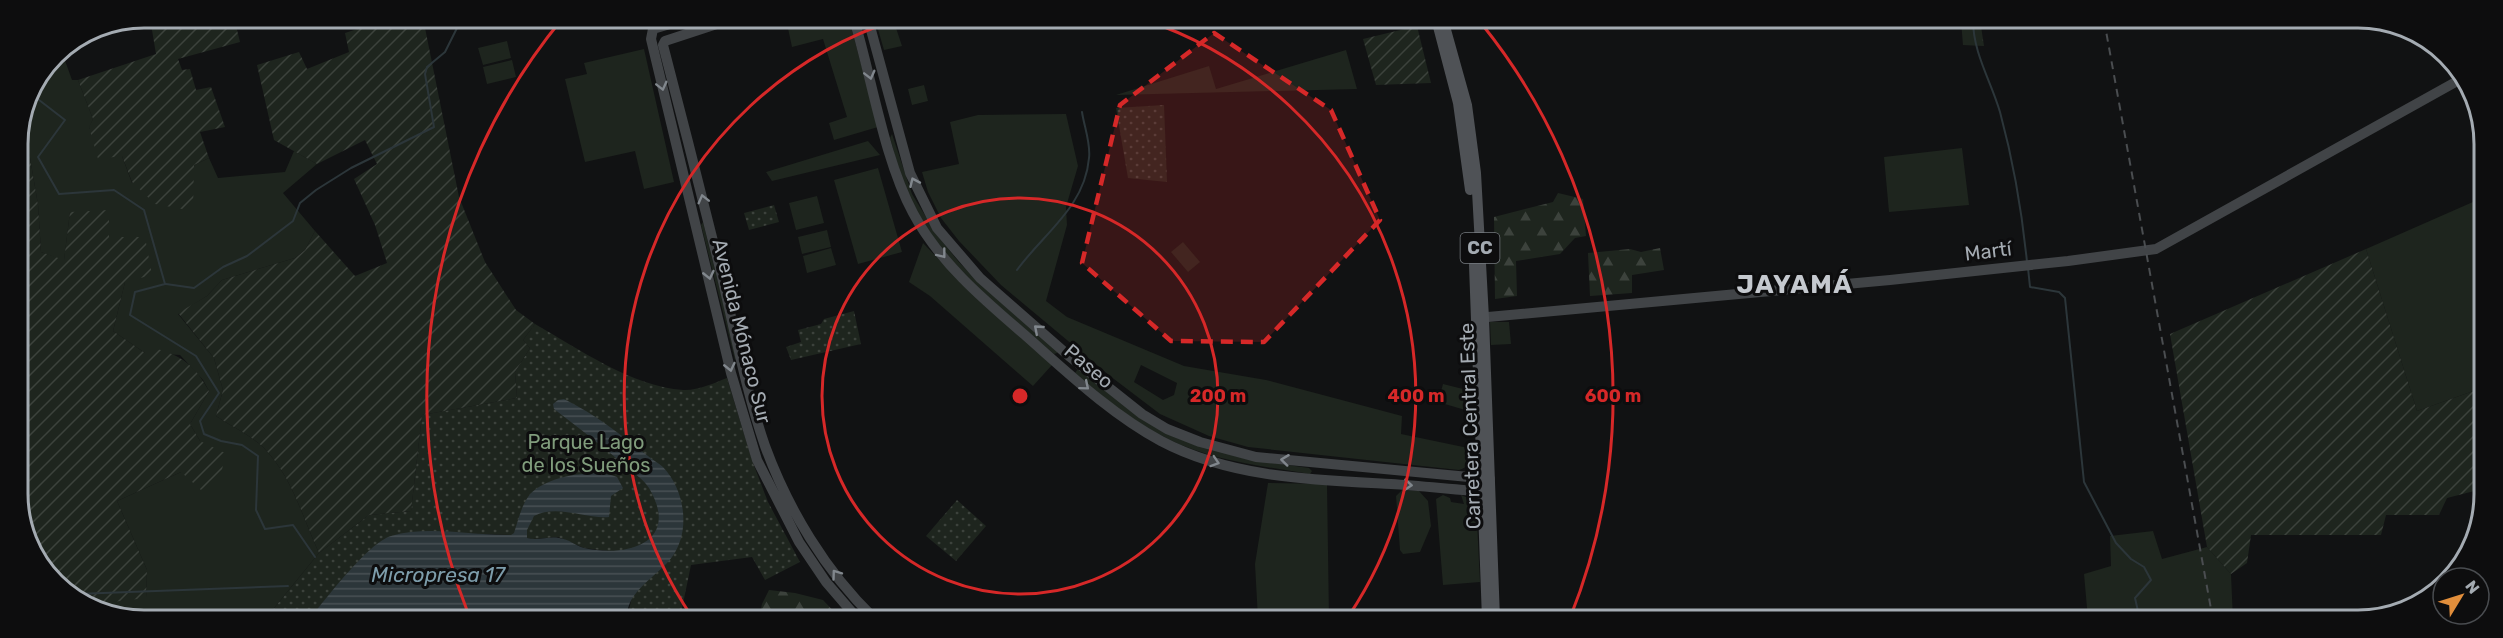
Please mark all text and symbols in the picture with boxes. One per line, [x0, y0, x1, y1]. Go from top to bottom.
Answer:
one-way arrow [863, 70, 876, 80]
one-way arrow [655, 80, 668, 90]
one-way arrow [909, 177, 921, 188]
one-way arrow [697, 194, 710, 204]
road number: CC [1460, 233, 1500, 263]
street label: Avenida Mónaco Sur [707, 236, 777, 426]
street label: Martí [1963, 236, 2014, 266]
one-way arrow [934, 247, 945, 258]
district label: JAYAMÁ [1737, 269, 1853, 300]
one-way arrow [701, 270, 714, 280]
street label: Carretera Central Este [1454, 322, 1486, 530]
one-way arrow [1034, 325, 1045, 336]
street label: Paseo [1060, 339, 1118, 393]
one-way arrow [723, 362, 736, 372]
one-way arrow [1078, 379, 1089, 390]
text: 200 m [1190, 385, 1246, 407]
text: 400 m [1387, 385, 1445, 407]
text: 600 m [1585, 385, 1641, 407]
centre of rings [1010, 386, 1030, 406]
park label: Parque Lago de los Sueños [522, 430, 650, 477]
one-way arrow [1209, 454, 1220, 467]
one-way arrow [1280, 454, 1290, 467]
one-way arrow [1404, 478, 1413, 491]
water label: Micropresa 17 [371, 562, 507, 587]
north arrow [2431, 566, 2491, 626]
one-way arrow [832, 570, 843, 581]
text: N [2461, 577, 2483, 597]

